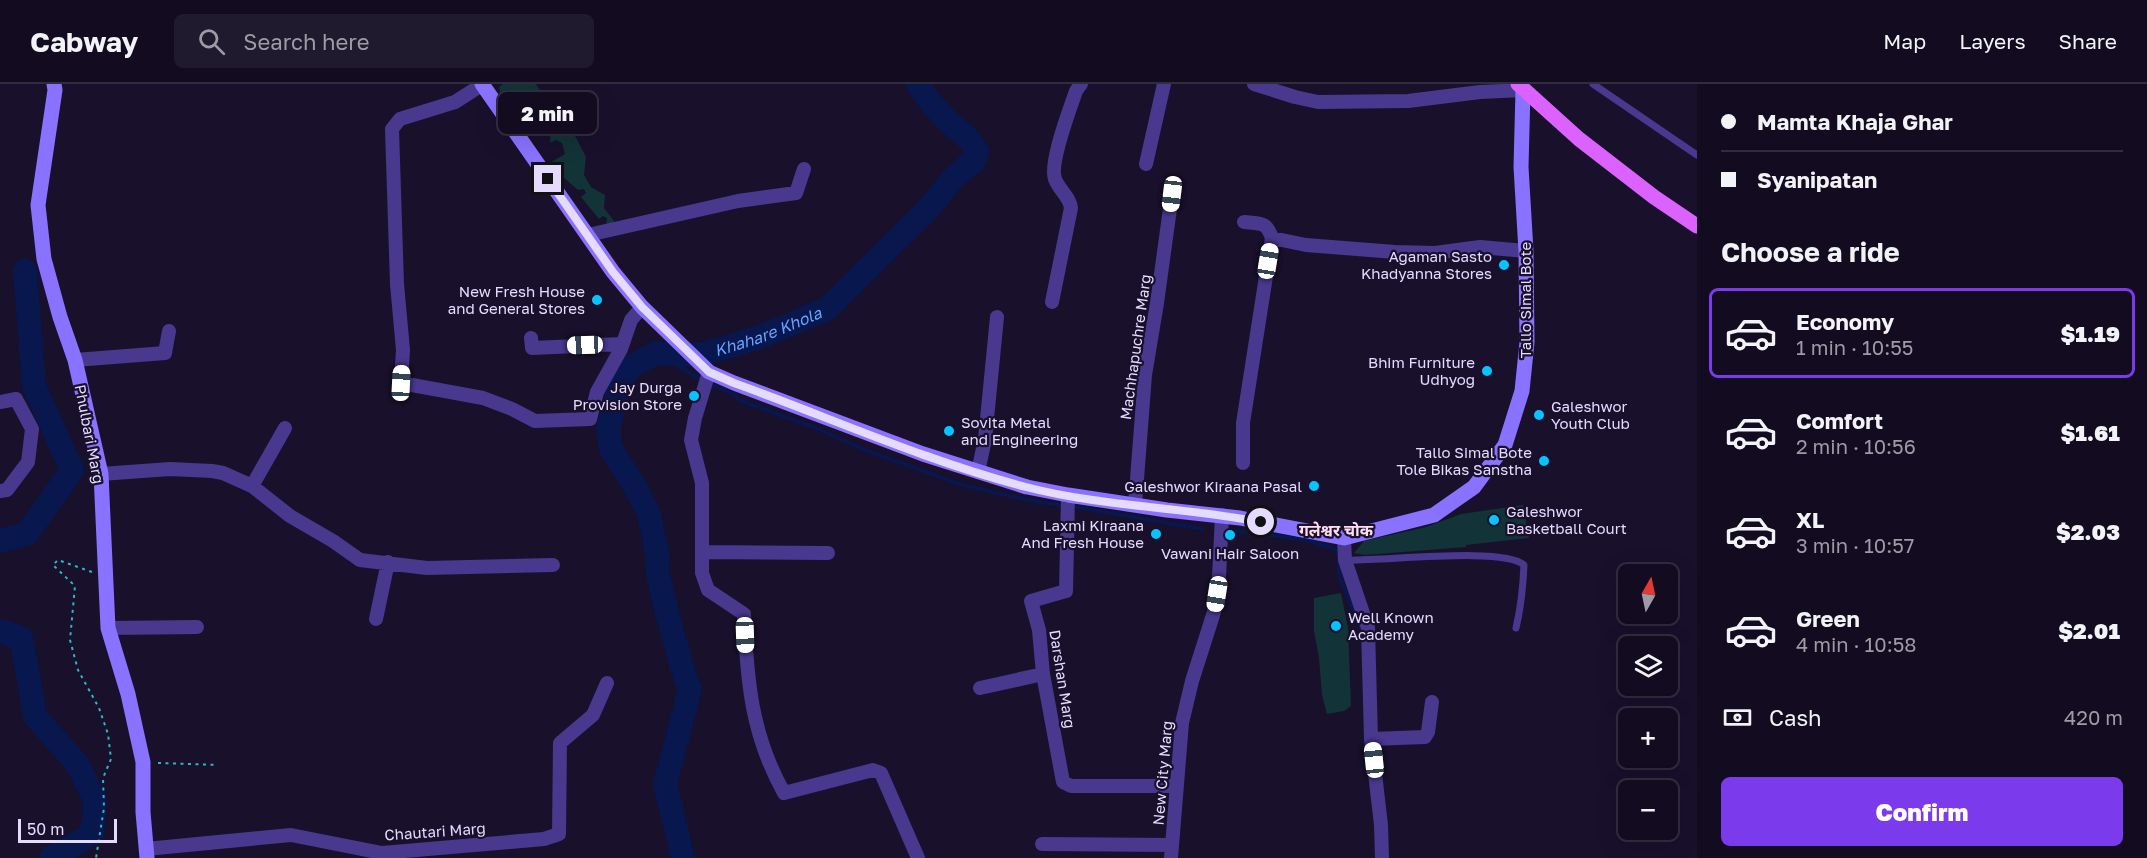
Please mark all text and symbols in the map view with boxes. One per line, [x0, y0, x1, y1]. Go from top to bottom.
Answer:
search box [174, 14, 594, 68]
text: Cabway [30, 25, 138, 58]
icon: search [195, 25, 228, 58]
text: Search here [243, 28, 369, 55]
text: Map [1883, 28, 1926, 54]
text: Layers [1959, 28, 2026, 54]
text: Share [2059, 28, 2117, 54]
callout: 2 min [498, 92, 598, 134]
text: 2 min [521, 101, 574, 125]
text: Mamta Khaja Ghar [1757, 108, 1953, 135]
route end [534, 165, 561, 192]
text: Syanipatan [1757, 166, 1877, 193]
car [1161, 175, 1183, 213]
text: Choose a ride [1721, 236, 1900, 268]
car [1256, 242, 1280, 280]
street label: Tallo Simal Bote [1516, 242, 1534, 358]
place label: Agaman Sasto Khadyanna Stores [1361, 247, 1492, 282]
marker: Agaman Sasto Khadyanna Stores [1497, 258, 1511, 272]
street label: Machhapuchre Marg [1116, 273, 1154, 421]
place label: New Fresh House and General Stores [448, 282, 585, 317]
marker: New Fresh House and General Stores [590, 293, 604, 307]
water label: Khahare Khola [712, 302, 825, 360]
icon: car [1724, 306, 1778, 360]
text: Economy [1796, 308, 1894, 335]
text: $1.19 [2060, 320, 2120, 347]
car [567, 335, 603, 355]
text: 1 min · 10:55 [1796, 335, 1913, 359]
place label: Bhim Furniture Udhyog [1368, 353, 1475, 388]
marker: Bhim Furniture Udhyog [1480, 364, 1494, 378]
car [391, 365, 411, 401]
place label: Jay Durga Provision Store [573, 378, 682, 413]
street label: Phulbari Marg [72, 383, 108, 485]
marker: Jay Durga Provision Store [687, 389, 701, 403]
place label: Galeshwor Youth Club [1551, 397, 1630, 432]
icon: car [1724, 405, 1778, 459]
text: Comfort [1796, 407, 1883, 434]
marker: Galeshwor Youth Club [1532, 408, 1546, 422]
place label: Sovita Metal and Engineering [961, 413, 1078, 448]
text: $1.61 [2060, 419, 2120, 446]
marker: Sovita Metal and Engineering [942, 424, 956, 438]
text: 2 min · 10:56 [1796, 434, 1916, 458]
place label: Tallo Simal Bote Tole Bikas Sanstha [1396, 443, 1532, 478]
marker: Tallo Simal Bote Tole Bikas Sanstha [1537, 454, 1551, 468]
place label: Galeshwor Kiraana Pasal [1124, 477, 1302, 495]
marker: Galeshwor Kiraana Pasal [1307, 479, 1321, 493]
place label: Galeshwor Basketball Court [1506, 502, 1627, 537]
icon: car [1724, 504, 1778, 558]
text: XL [1796, 506, 1824, 533]
route start [1247, 508, 1274, 535]
marker: Galeshwor Basketball Court [1487, 513, 1501, 527]
place label: Laxmi Kiraana And Fresh House [1021, 516, 1144, 551]
text: $2.03 [2056, 518, 2120, 545]
district label: गलेश्वर चोक [1299, 520, 1374, 540]
marker: Laxmi Kiraana And Fresh House [1149, 527, 1163, 541]
marker: Vawani Hair Saloon [1223, 528, 1237, 542]
text: 3 min · 10:57 [1796, 533, 1914, 557]
place label: Vawani Hair Saloon [1161, 544, 1299, 562]
north arrow [1618, 564, 1678, 624]
map controls [1618, 564, 1678, 840]
car [1205, 575, 1229, 613]
icon: car [1724, 603, 1778, 657]
text: Green [1796, 605, 1860, 632]
place label: Well Known Academy [1348, 608, 1434, 643]
car [735, 617, 755, 653]
text: $2.01 [2058, 617, 2120, 644]
marker: Well Known Academy [1329, 619, 1343, 633]
street label: Darshan Marg [1046, 628, 1080, 730]
text: 4 min · 10:58 [1796, 632, 1916, 656]
button: layers [1618, 636, 1678, 696]
icon: cash [1721, 701, 1754, 734]
text: Cash [1769, 704, 1822, 731]
text: 420 m [2064, 705, 2123, 729]
button: + [1618, 708, 1678, 768]
street label: New City Marg [1148, 720, 1176, 826]
car [1363, 741, 1385, 779]
button: Confirm [1721, 777, 2123, 846]
button: − [1618, 780, 1678, 840]
scale bar [18, 816, 117, 844]
street label: Chautari Marg [384, 818, 486, 844]
text: 50 m [27, 819, 64, 839]

